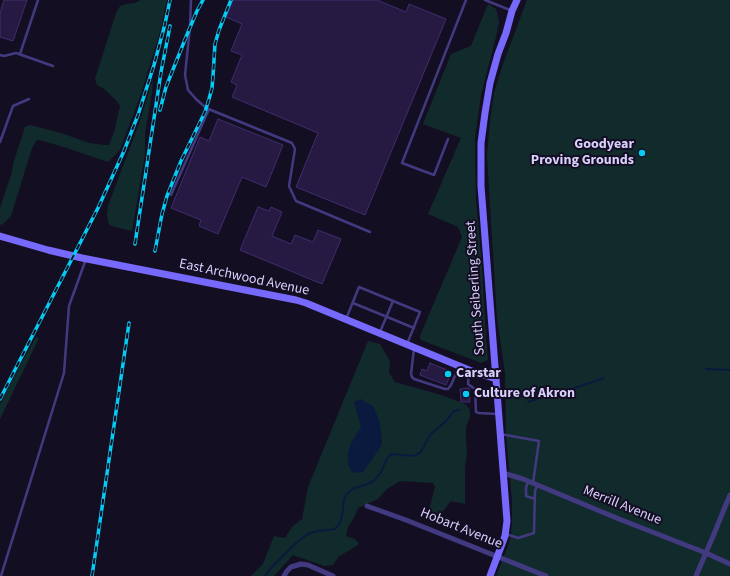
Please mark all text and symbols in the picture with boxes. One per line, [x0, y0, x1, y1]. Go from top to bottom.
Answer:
place label: Goodyear Proving Grounds [531, 137, 634, 170]
marker: Goodyear Proving Grounds [637, 148, 647, 158]
street label: South Seiberling Street [463, 220, 489, 356]
street label: East Archwood Avenue [177, 256, 311, 300]
place label: Carstar [456, 366, 501, 382]
marker: Carstar [443, 369, 453, 379]
place label: Culture of Akron [474, 386, 575, 402]
marker: Culture of Akron [461, 389, 471, 399]
street label: Merrill Avenue [580, 483, 664, 529]
street label: Hobart Avenue [418, 505, 504, 553]

